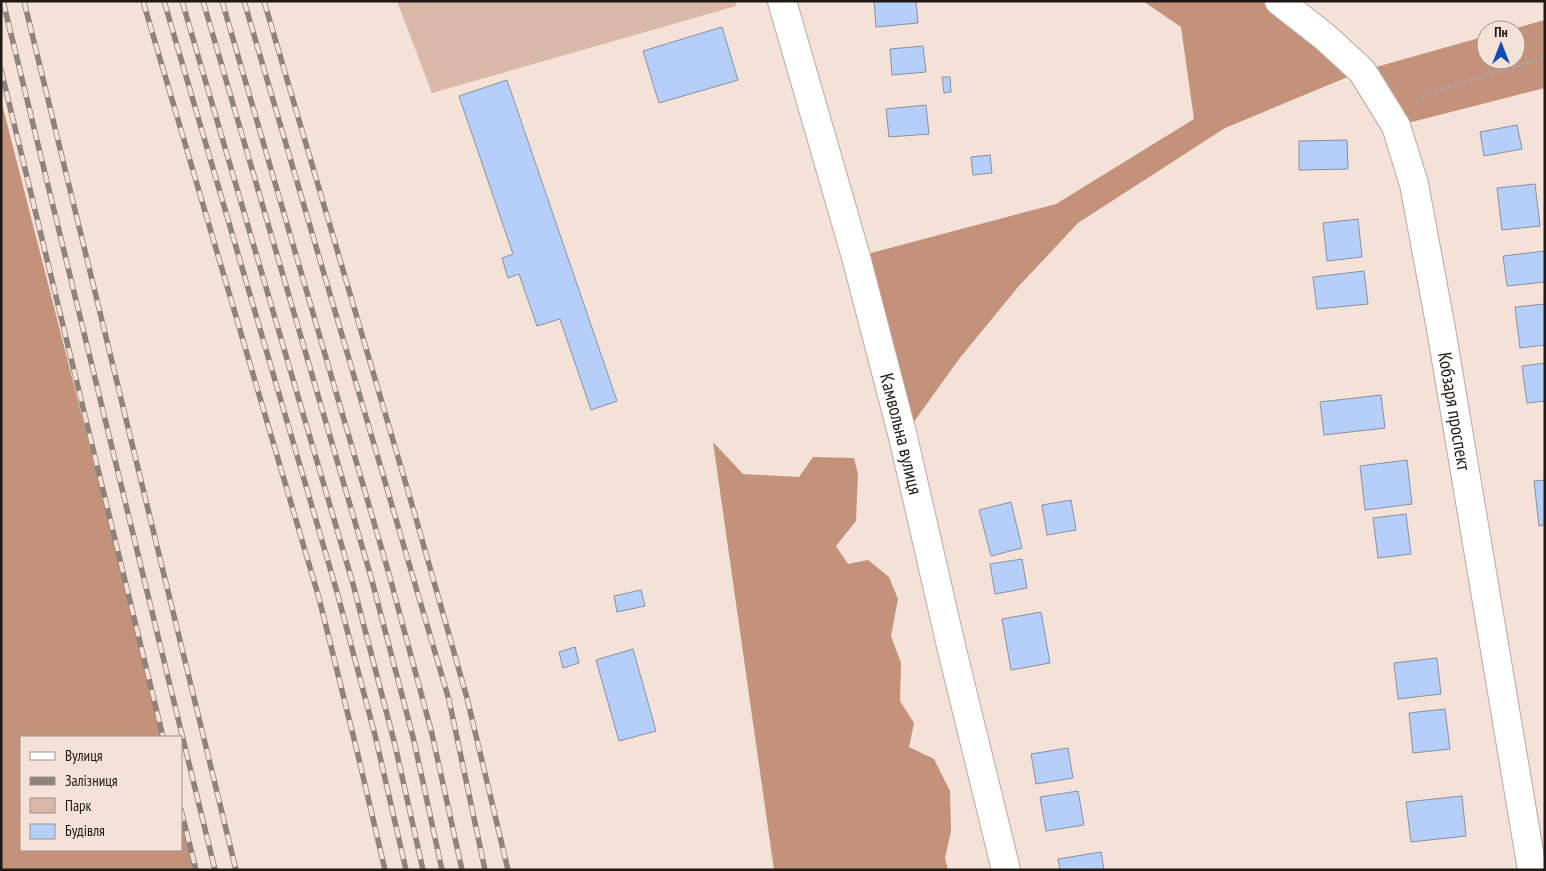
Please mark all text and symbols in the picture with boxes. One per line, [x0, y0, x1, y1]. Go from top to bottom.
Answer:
north arrow [1476, 20, 1526, 70]
text: Пн [1494, 23, 1508, 41]
street label: Кобзаря проспект [1433, 350, 1477, 473]
street label: Камвольна вулиця [875, 371, 928, 497]
legend [20, 736, 182, 851]
text: Вулиця [65, 746, 103, 765]
text: Залізниця [65, 771, 118, 790]
text: Парк [65, 796, 91, 815]
text: Будівля [65, 821, 105, 840]

